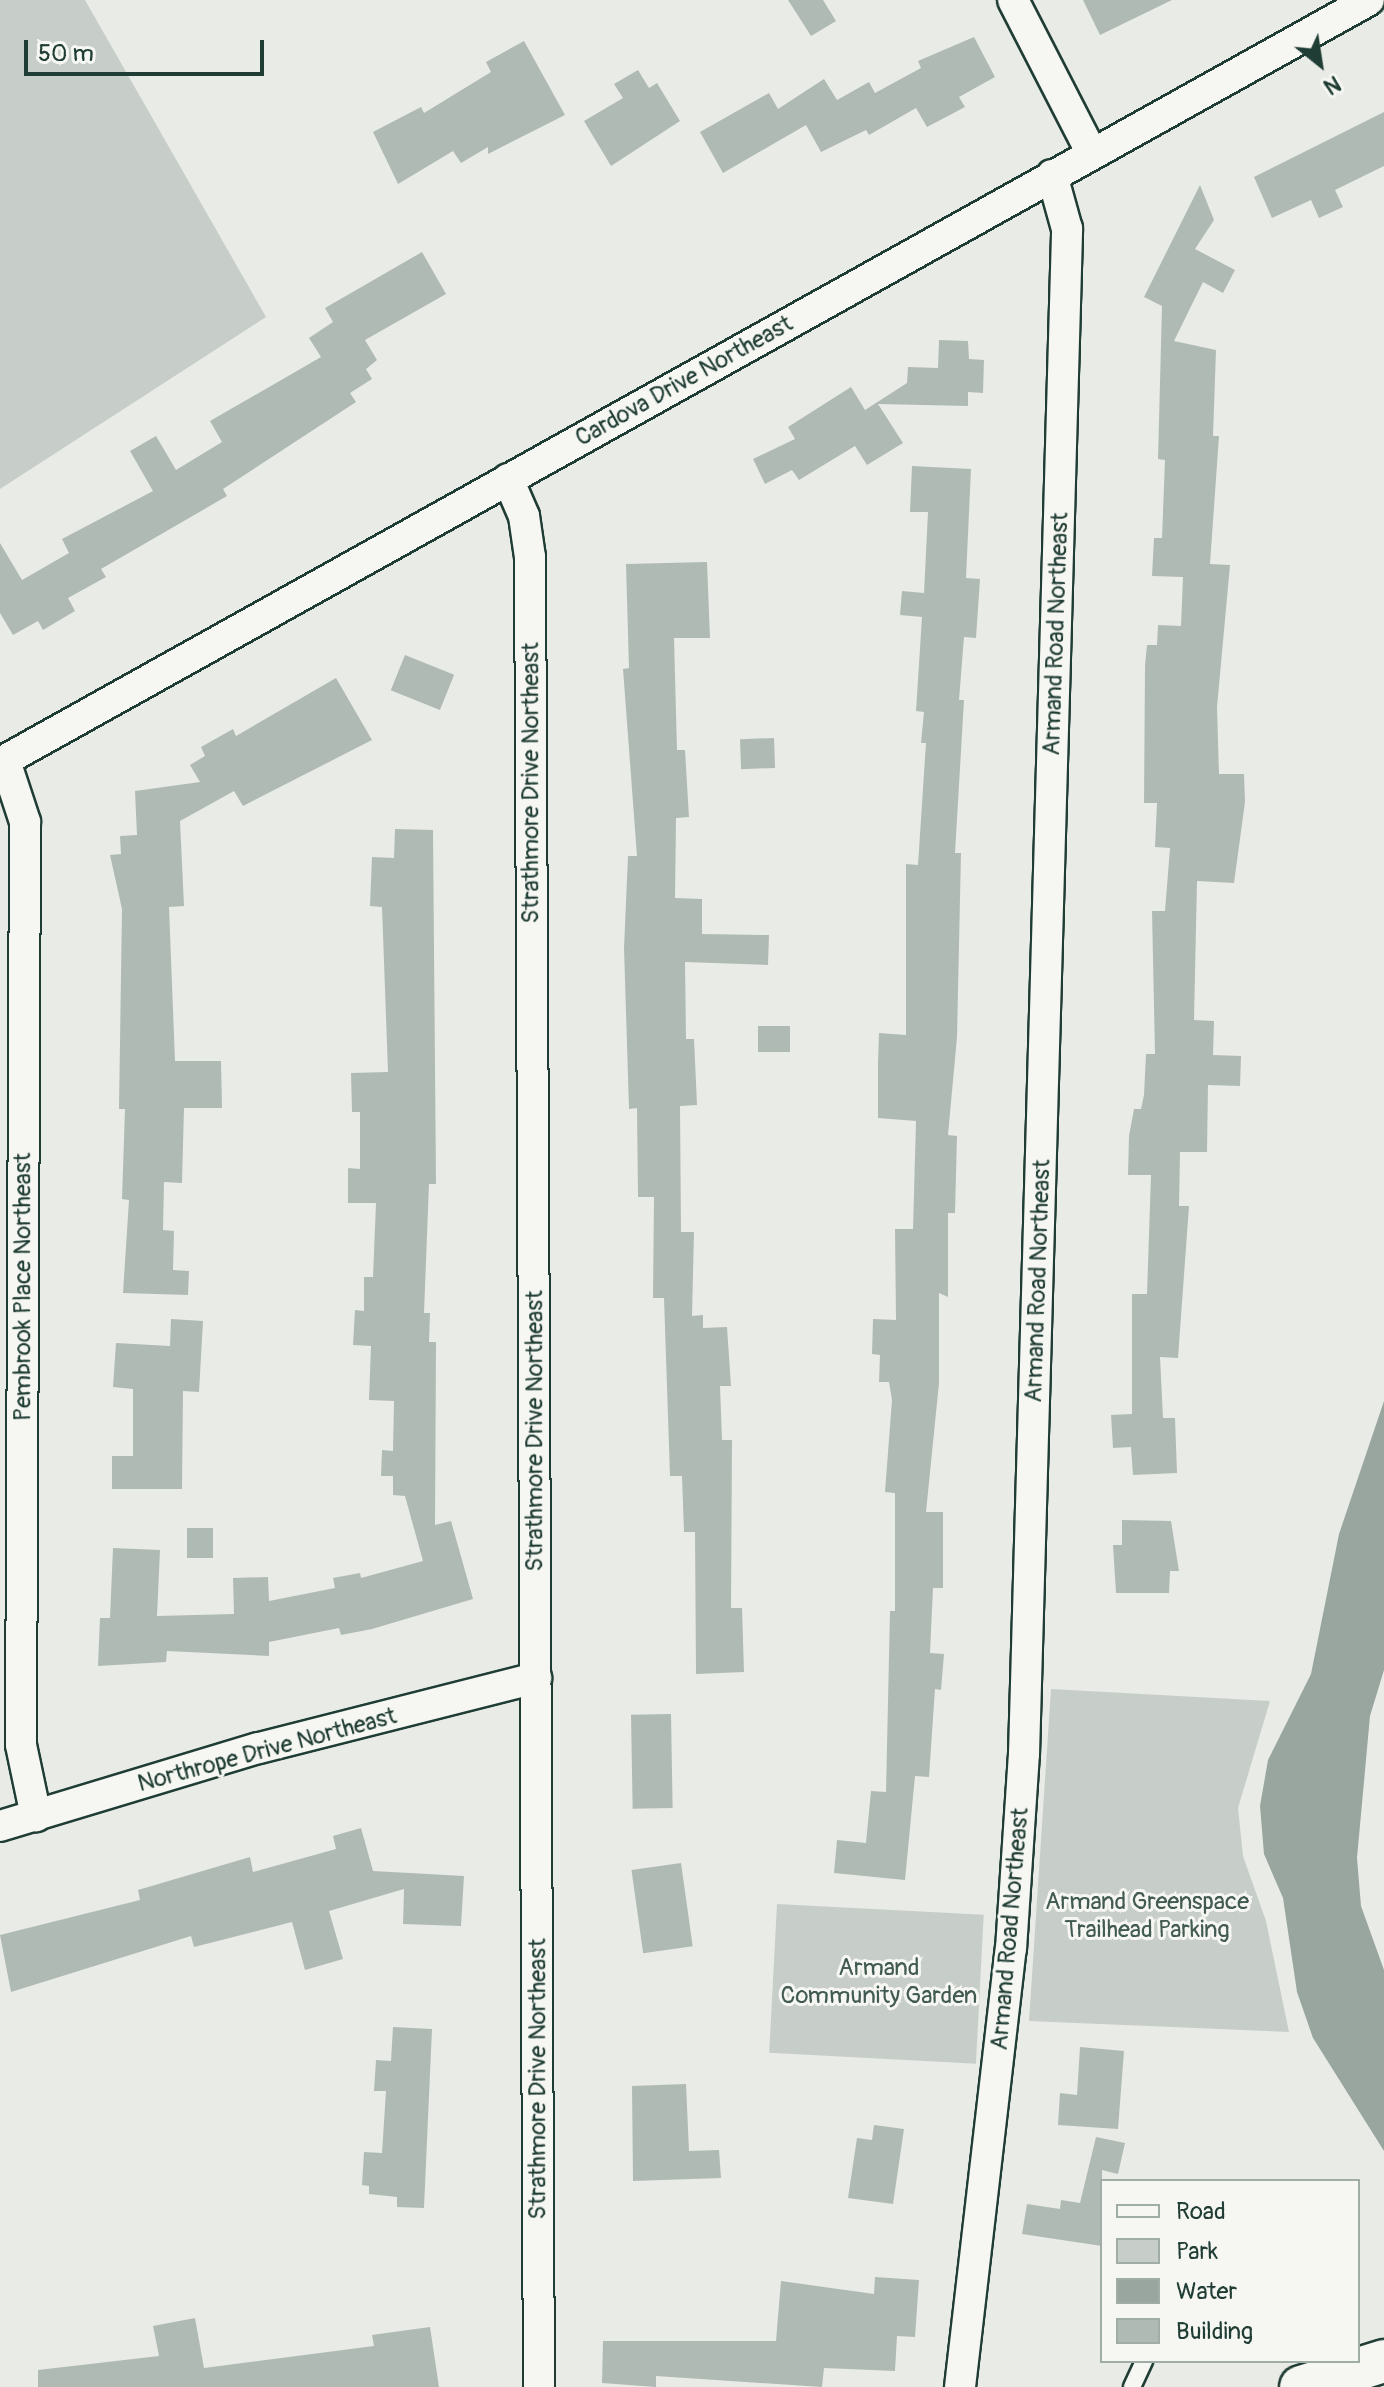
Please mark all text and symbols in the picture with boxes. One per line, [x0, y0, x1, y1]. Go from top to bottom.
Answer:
scale bar [28, 24, 268, 74]
north arrow [1280, 24, 1360, 104]
text: 50 m [38, 39, 94, 68]
text: N [1319, 69, 1345, 101]
street label: Cardova Drive Northeast [570, 309, 798, 453]
street label: Armand Road Northeast [1037, 512, 1075, 756]
street label: Strathmore Drive Northeast [517, 642, 545, 924]
street label: Pembrook Place Northeast [9, 1153, 37, 1421]
street label: Armand Road Northeast [1019, 1159, 1057, 1403]
street label: Strathmore Drive Northeast [521, 1290, 549, 1572]
street label: Northrope Drive Northeast [134, 1702, 400, 1798]
street label: Armand Road Northeast [985, 1807, 1035, 2051]
park label: Armand Greenspace Trailhead Parking [1045, 1888, 1249, 1944]
street label: Strathmore Drive Northeast [524, 1938, 552, 2220]
park label: Armand Community Garden [781, 1954, 977, 2010]
legend [1100, 2179, 1360, 2363]
text: Road [1176, 2197, 1226, 2226]
text: Park [1176, 2237, 1218, 2266]
text: Water [1176, 2277, 1237, 2306]
text: Building [1176, 2317, 1253, 2346]

